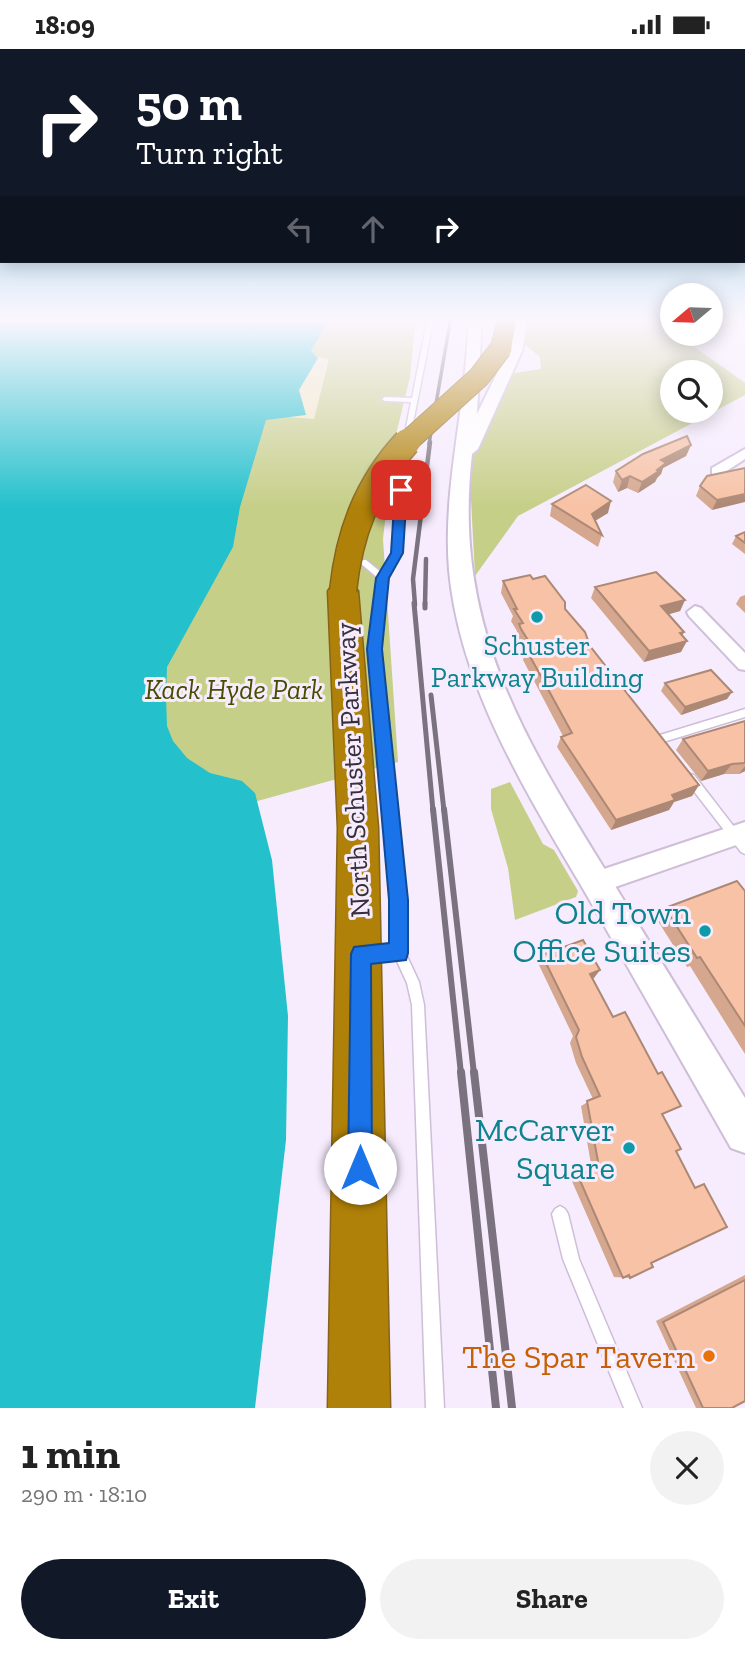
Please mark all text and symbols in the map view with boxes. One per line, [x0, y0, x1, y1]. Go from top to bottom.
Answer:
text: 18:09 [35, 9, 95, 41]
text: 50 m [136, 74, 242, 133]
icon: right [21, 77, 112, 168]
text: Turn right [136, 134, 283, 172]
icon: left [281, 210, 319, 248]
icon: ahead [354, 210, 392, 248]
icon: right [427, 210, 465, 248]
north arrow [660, 283, 723, 347]
map controls [660, 283, 723, 423]
button: search [660, 360, 723, 423]
pin [371, 460, 431, 520]
icon: arrive [382, 471, 420, 509]
marker: Schuster Parkway Building [529, 609, 545, 625]
street label: North Schuster Parkway [328, 621, 377, 918]
place label: Schuster Parkway Building [431, 629, 643, 694]
park label: Kack Hyde Park [145, 673, 323, 706]
place label: Old Town Office Suites [513, 893, 691, 970]
marker: Old Town Office Suites [697, 923, 713, 939]
place label: McCarver Square [475, 1110, 615, 1187]
position arrow [323, 1131, 397, 1205]
marker: McCarver Square [621, 1140, 637, 1156]
place label: The Spar Tavern [462, 1337, 695, 1376]
marker: The Spar Tavern [701, 1348, 717, 1364]
text: 1 min [21, 1428, 120, 1479]
button: close [650, 1431, 724, 1505]
text: 290 m · 18:10 [21, 1480, 147, 1508]
button: Exit [21, 1559, 366, 1639]
button: Share [380, 1559, 724, 1639]

